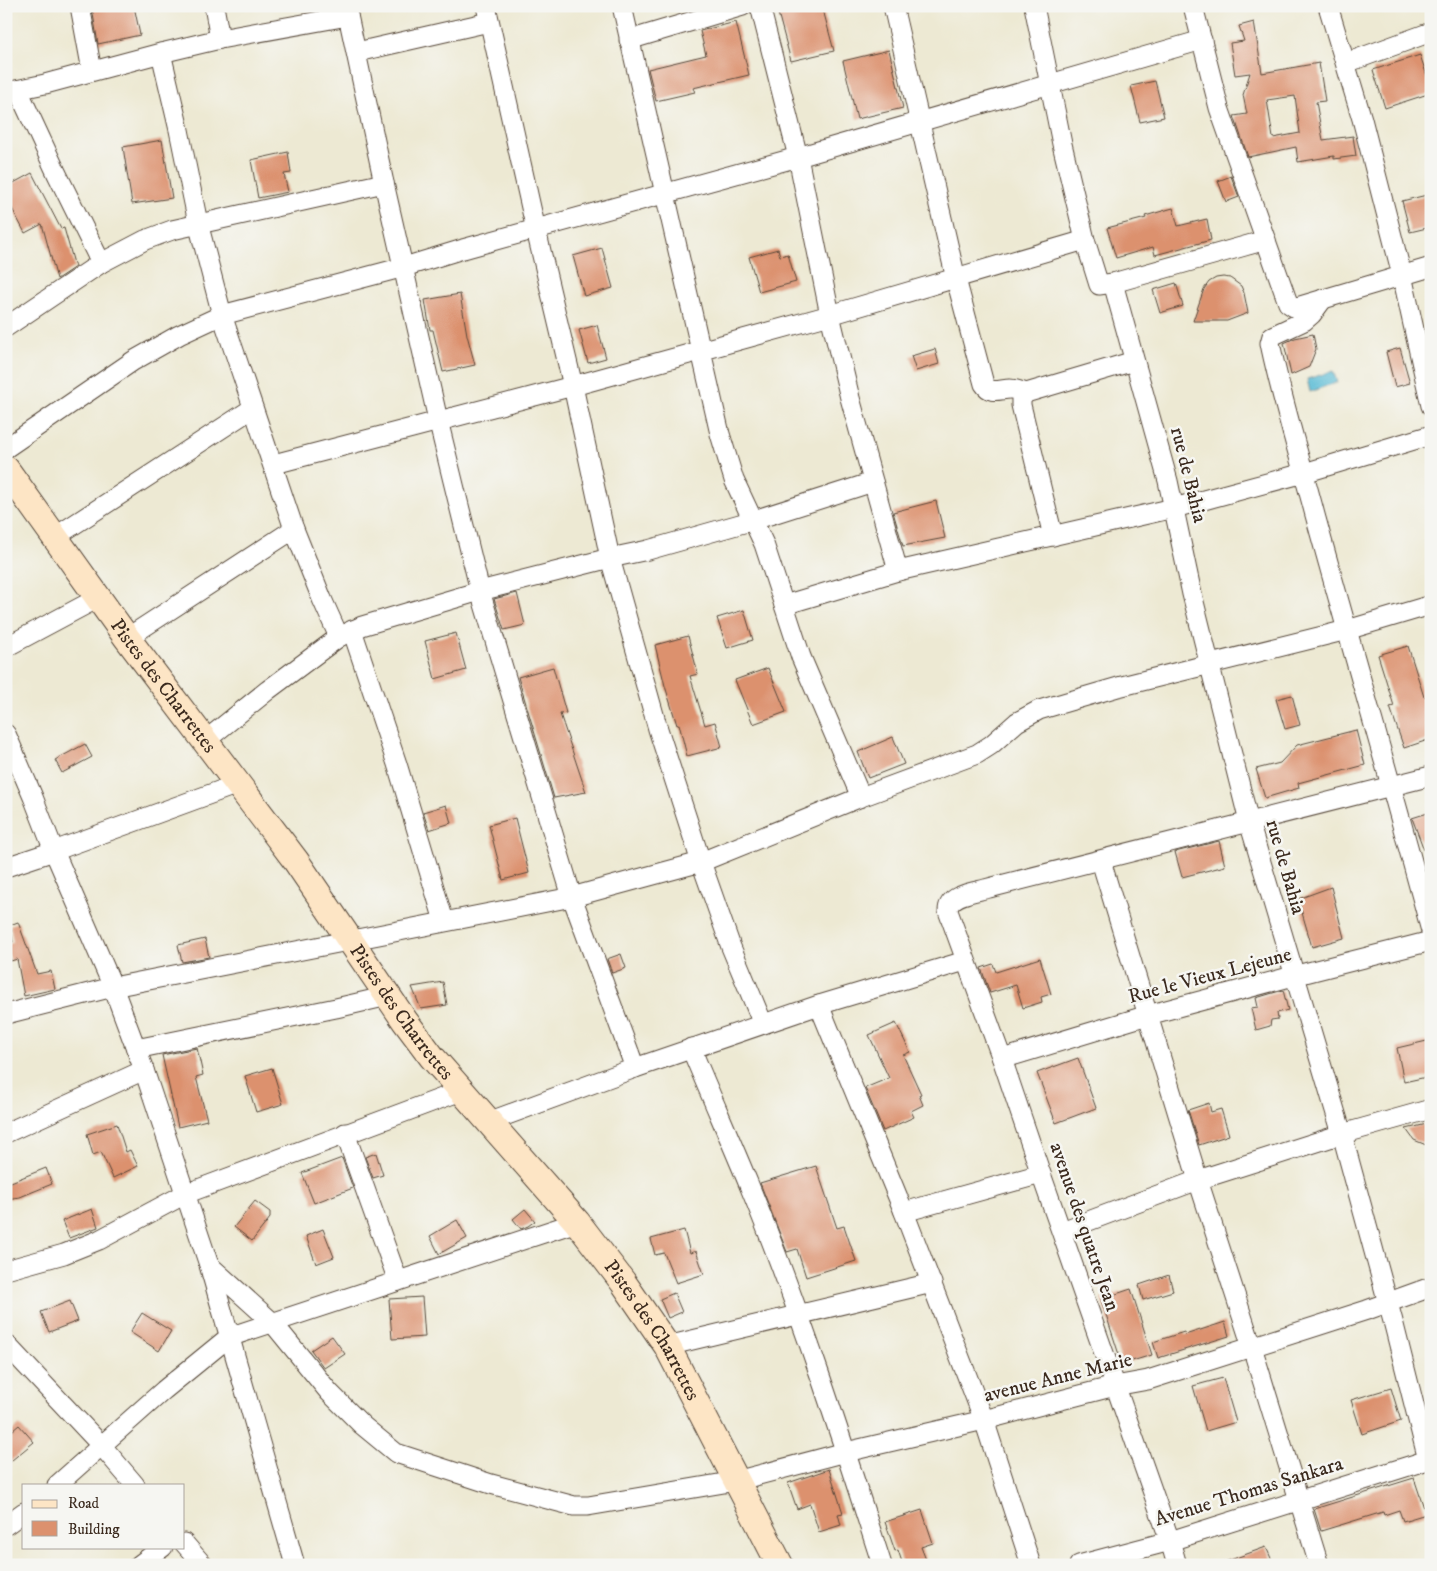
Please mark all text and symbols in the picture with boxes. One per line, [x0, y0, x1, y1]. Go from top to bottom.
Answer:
street label: rue de Bahia [1164, 425, 1212, 526]
street label: Pistes des Charrettes [105, 614, 222, 758]
street label: rue de Bahia [1260, 817, 1311, 918]
street label: Pistes des Charrettes [344, 940, 459, 1085]
street label: Rue le Vieux Lejeune [1126, 942, 1294, 1010]
street label: avenue des quatre Jean [1043, 1139, 1125, 1315]
street label: Pistes des Charrettes [598, 1255, 706, 1405]
street label: avenue Anne Marie [981, 1348, 1135, 1408]
street label: Avenue Thomas Sankara [1152, 1451, 1347, 1533]
legend [22, 1484, 185, 1548]
text: Road [68, 1494, 100, 1513]
text: Building [68, 1520, 120, 1539]

